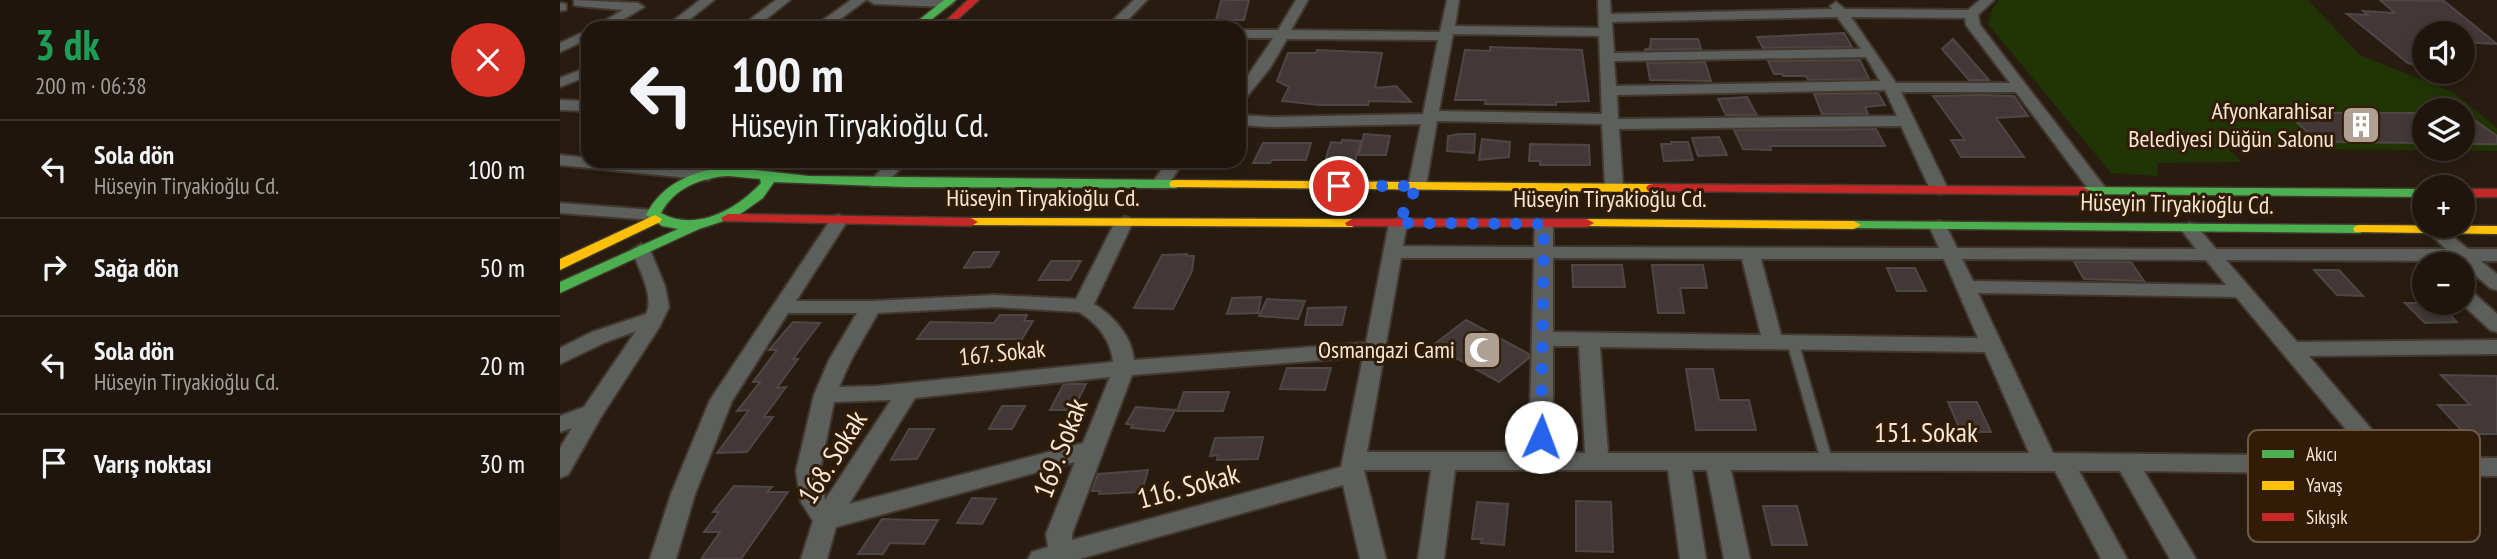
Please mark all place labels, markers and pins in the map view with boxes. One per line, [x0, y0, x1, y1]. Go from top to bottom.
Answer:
place label: Afyonkarahisar Belediyesi Düğün Salonu [2128, 95, 2334, 154]
building icon: Afyonkarahisar Belediyesi Düğün Salonu [2340, 104, 2382, 146]
pin [1309, 156, 1369, 216]
mosque icon: Osmangazi Cami [1461, 329, 1503, 371]
place label: Osmangazi Cami [1318, 334, 1455, 365]

